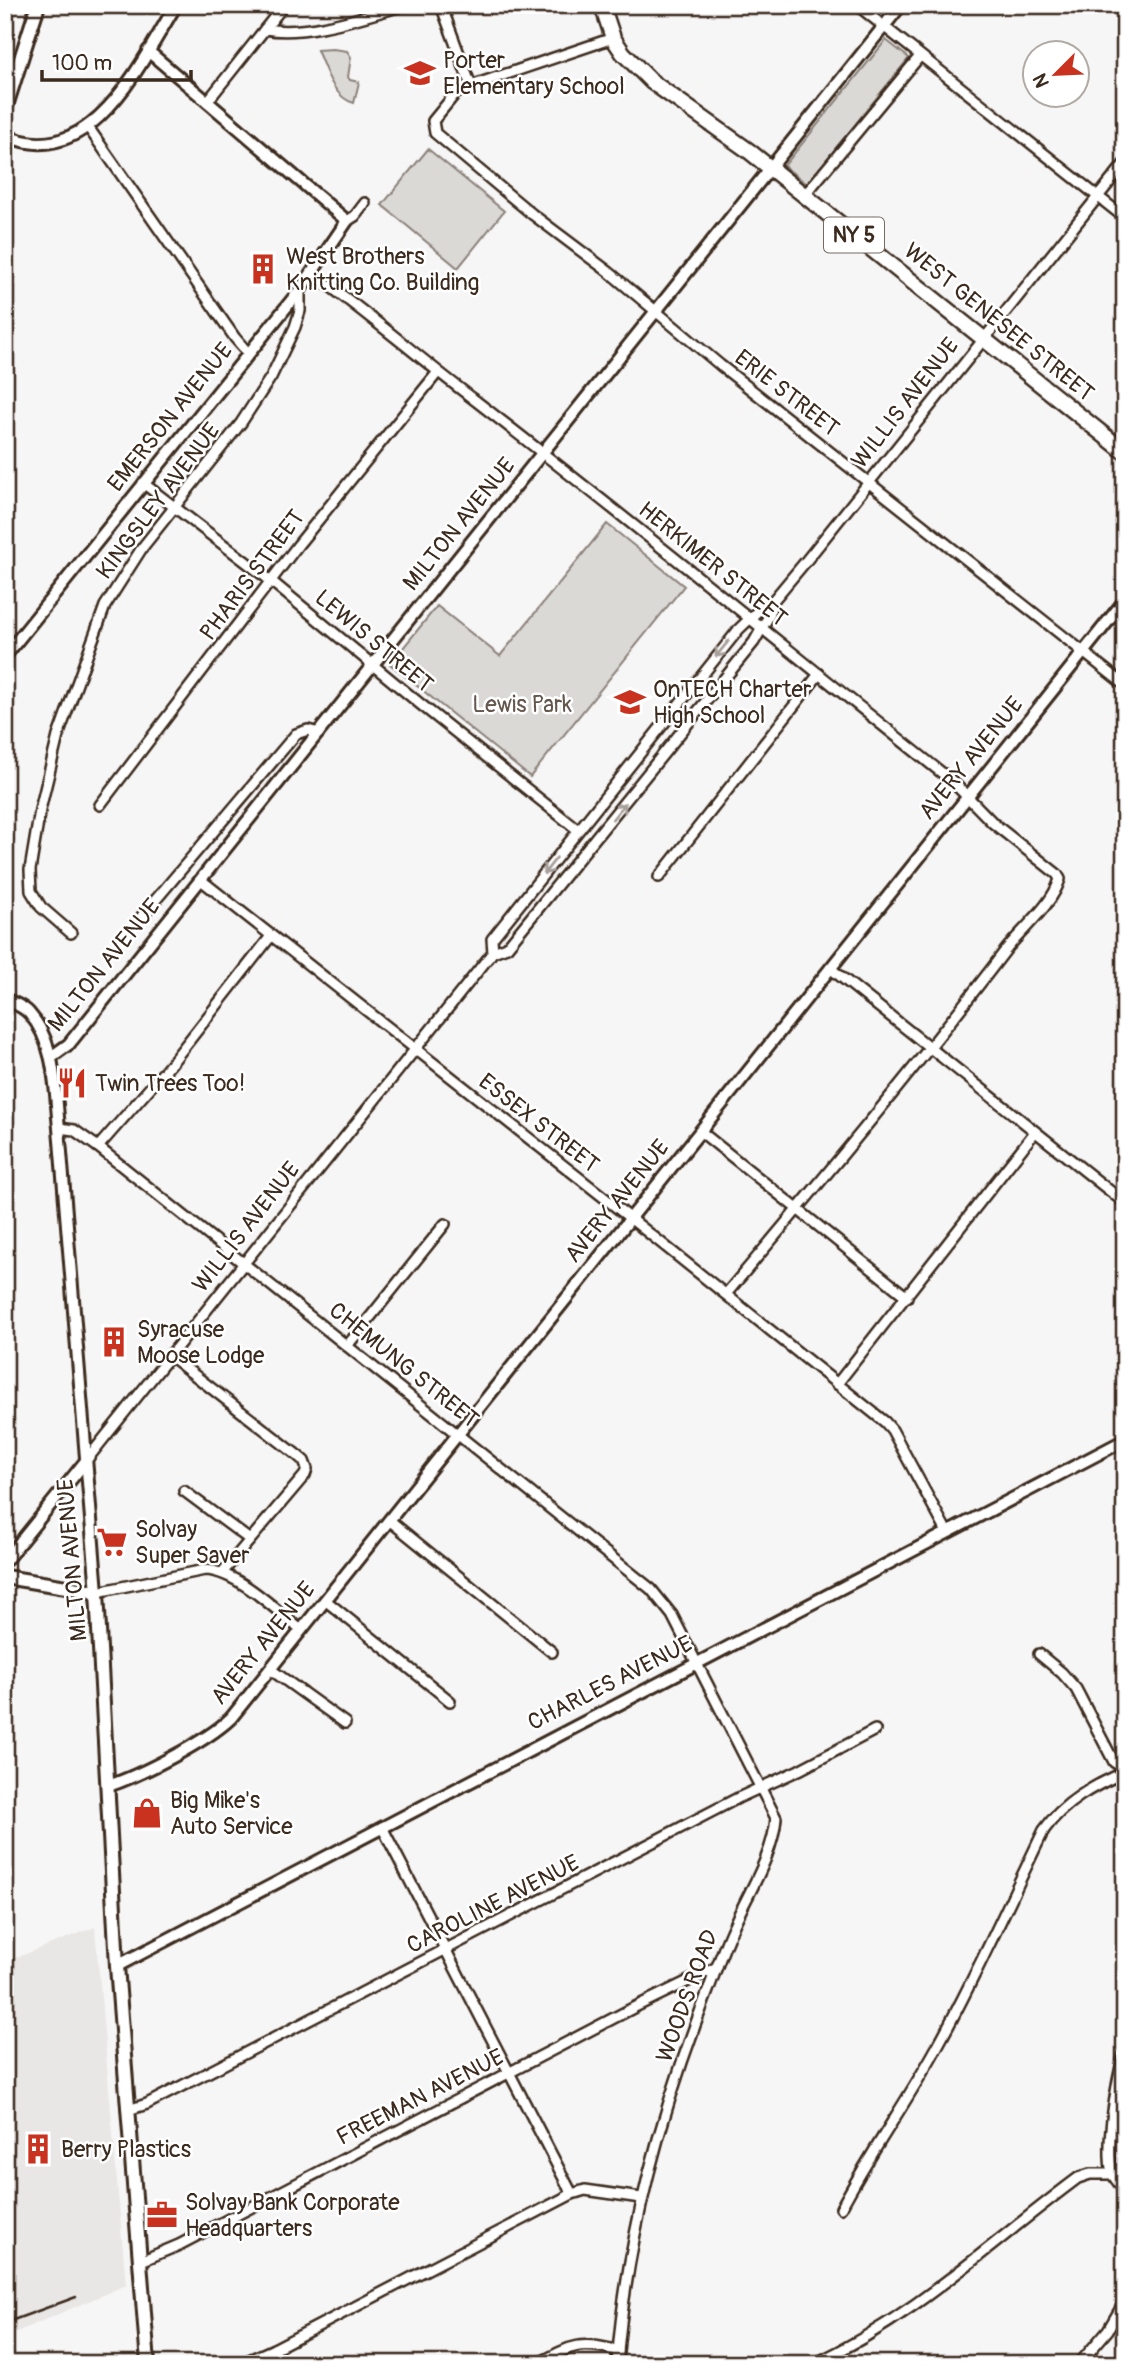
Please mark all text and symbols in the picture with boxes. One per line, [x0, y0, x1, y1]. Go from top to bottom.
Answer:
scale bar [42, 38, 191, 82]
north arrow [1021, 38, 1092, 108]
place label: Porter Elementary School [443, 46, 625, 101]
text: 100 m [52, 50, 112, 77]
school or university icon: Porter Elementary School [403, 56, 437, 90]
text: N [1028, 70, 1055, 91]
road number: NY 5 [824, 218, 884, 252]
street label: WEST GENESEE STREET [898, 236, 1100, 408]
place label: West Brothers Knitting Co. Building [286, 242, 479, 297]
building icon: West Brothers Knitting Co. Building [246, 252, 280, 286]
street label: WILLIS AVENUE [845, 332, 965, 474]
street label: EMERSON AVENUE [101, 337, 239, 497]
street label: ERIE STREET [729, 343, 845, 443]
street label: KINGSLEY AVENUE [90, 417, 226, 585]
street label: MILTON AVENUE [396, 452, 522, 596]
street label: HERKIMER STREET [633, 495, 793, 633]
street label: PHARIS STREET [193, 504, 311, 646]
street label: LEWIS STREET [309, 583, 439, 699]
one-way arrow [715, 640, 730, 658]
place label: OnTECH Charter High School [653, 675, 811, 730]
school or university icon: OnTECH Charter High School [613, 685, 647, 719]
park label: Lewis Park [472, 690, 572, 719]
street label: AVERY AVENUE [912, 690, 1030, 825]
one-way arrow [611, 802, 626, 820]
one-way arrow [542, 856, 557, 874]
street label: MILTON AVENUE [41, 893, 167, 1037]
restaurant icon: Twin Trees Too! [55, 1066, 89, 1100]
street label: ESSEX STREET [473, 1067, 605, 1179]
place label: Twin Trees Too! [95, 1069, 245, 1098]
street label: AVERY AVENUE [558, 1133, 676, 1268]
street label: WILLIS AVENUE [186, 1156, 306, 1298]
street label: CHEMUNG STREET [323, 1296, 485, 1434]
place label: Syracuse Moose Lodge [137, 1315, 265, 1370]
building icon: Syracuse Moose Lodge [97, 1325, 131, 1359]
street label: MILTON AVENUE [50, 1478, 94, 1642]
place label: Solvay Super Saver [135, 1515, 249, 1570]
supermarket icon: Solvay Super Saver [95, 1525, 129, 1559]
street label: AVERY AVENUE [204, 1575, 322, 1710]
street label: CHARLES AVENUE [523, 1629, 697, 1737]
place label: Big Mike's Auto Service [170, 1786, 293, 1841]
shop icon: Big Mike's Auto Service [130, 1796, 164, 1830]
street label: CAROLINE AVENUE [402, 1848, 584, 1960]
street label: WOODS ROAD [650, 1926, 724, 2066]
street label: FREEMAN AVENUE [331, 2042, 509, 2152]
building icon: Berry Plastics [21, 2132, 55, 2166]
place label: Berry Plastics [61, 2135, 191, 2164]
place label: Solvay Bank Corporate Headquarters [185, 2188, 400, 2243]
office icon: Solvay Bank Corporate Headquarters [145, 2198, 179, 2232]

